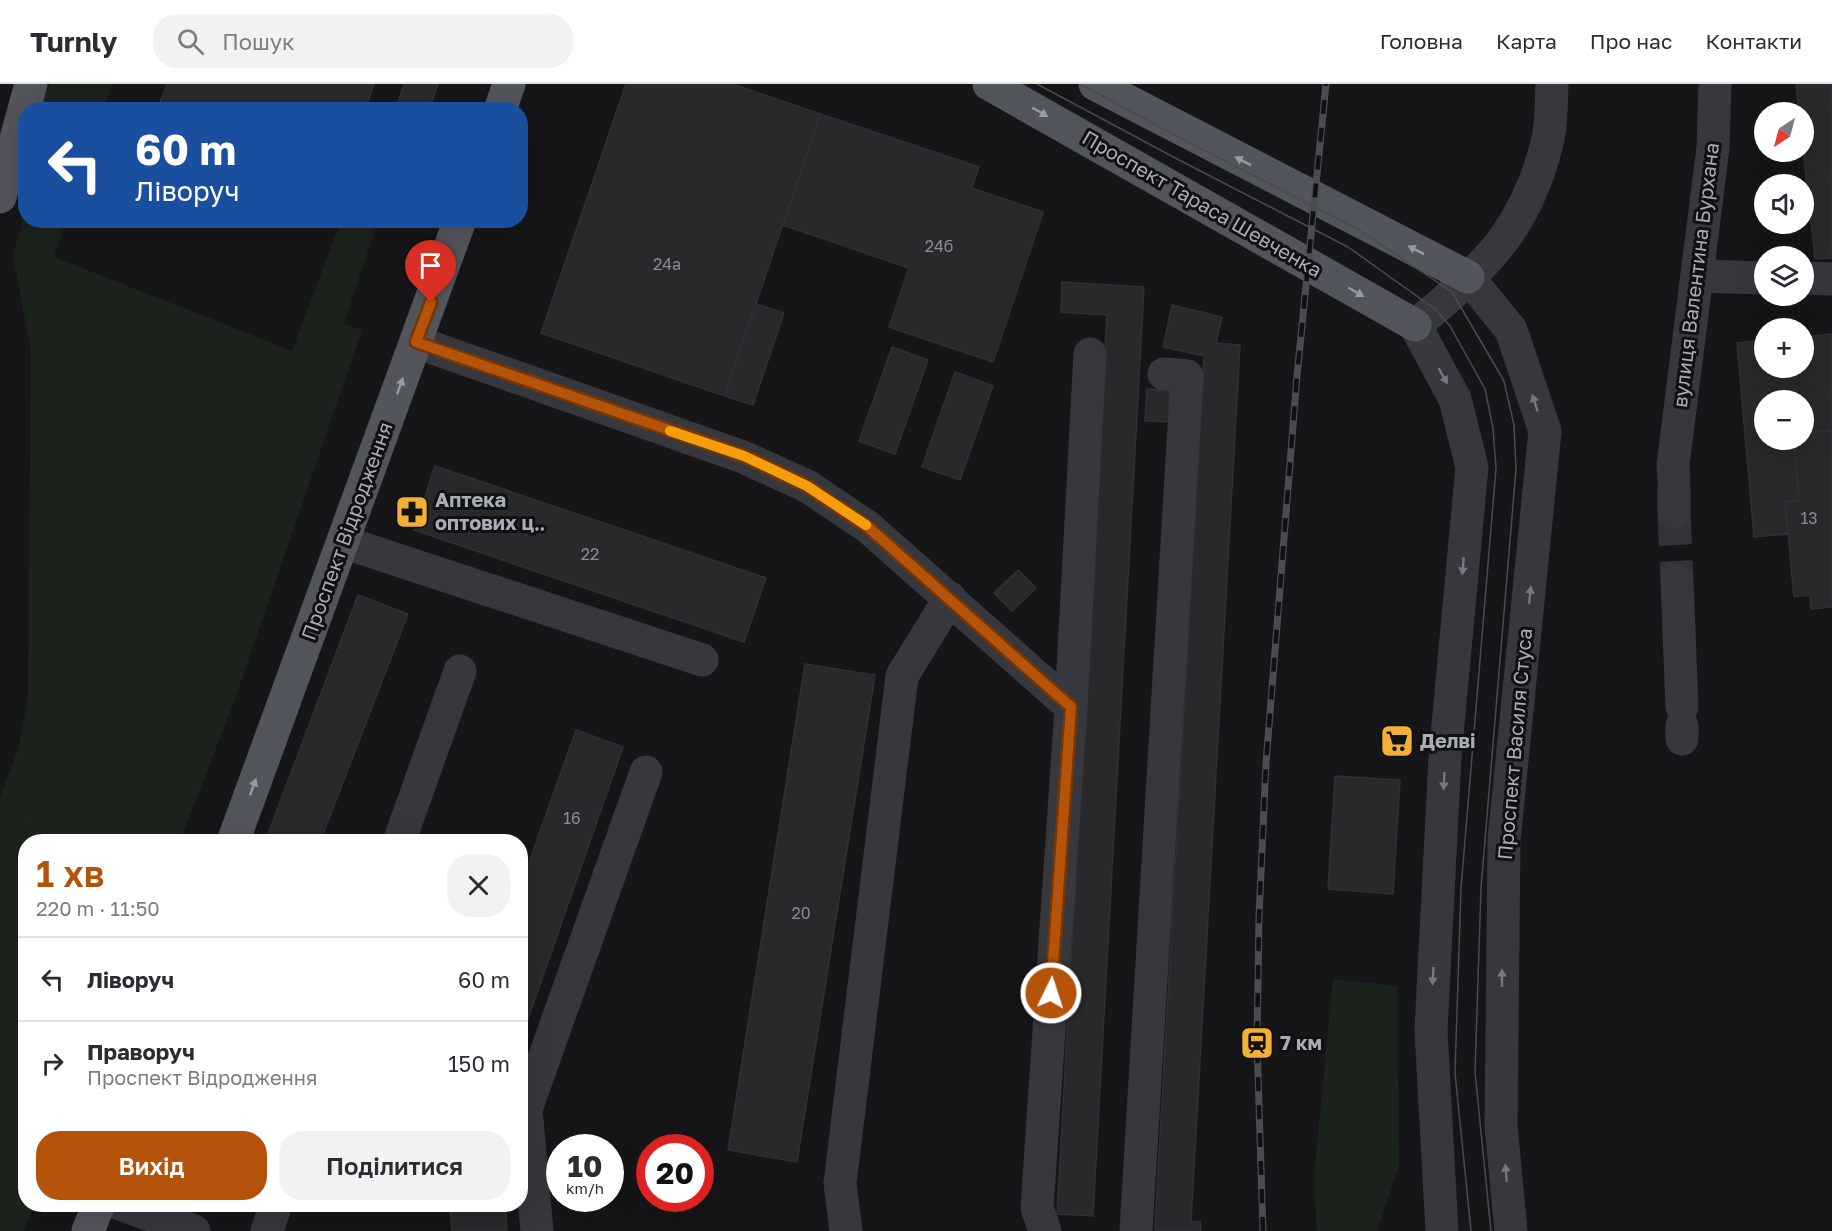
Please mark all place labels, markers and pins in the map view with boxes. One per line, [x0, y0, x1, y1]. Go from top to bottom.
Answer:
pin [405, 240, 456, 302]
place label: Аптека оптових ц‥ [435, 487, 545, 534]
pharmacy icon: Аптека оптових ц‥ [394, 494, 430, 530]
supermarket icon: Делві [1379, 723, 1415, 759]
place label: Делві [1420, 728, 1476, 752]
station icon: 7 км [1239, 1025, 1275, 1061]
place label: 7 км [1280, 1030, 1322, 1054]

